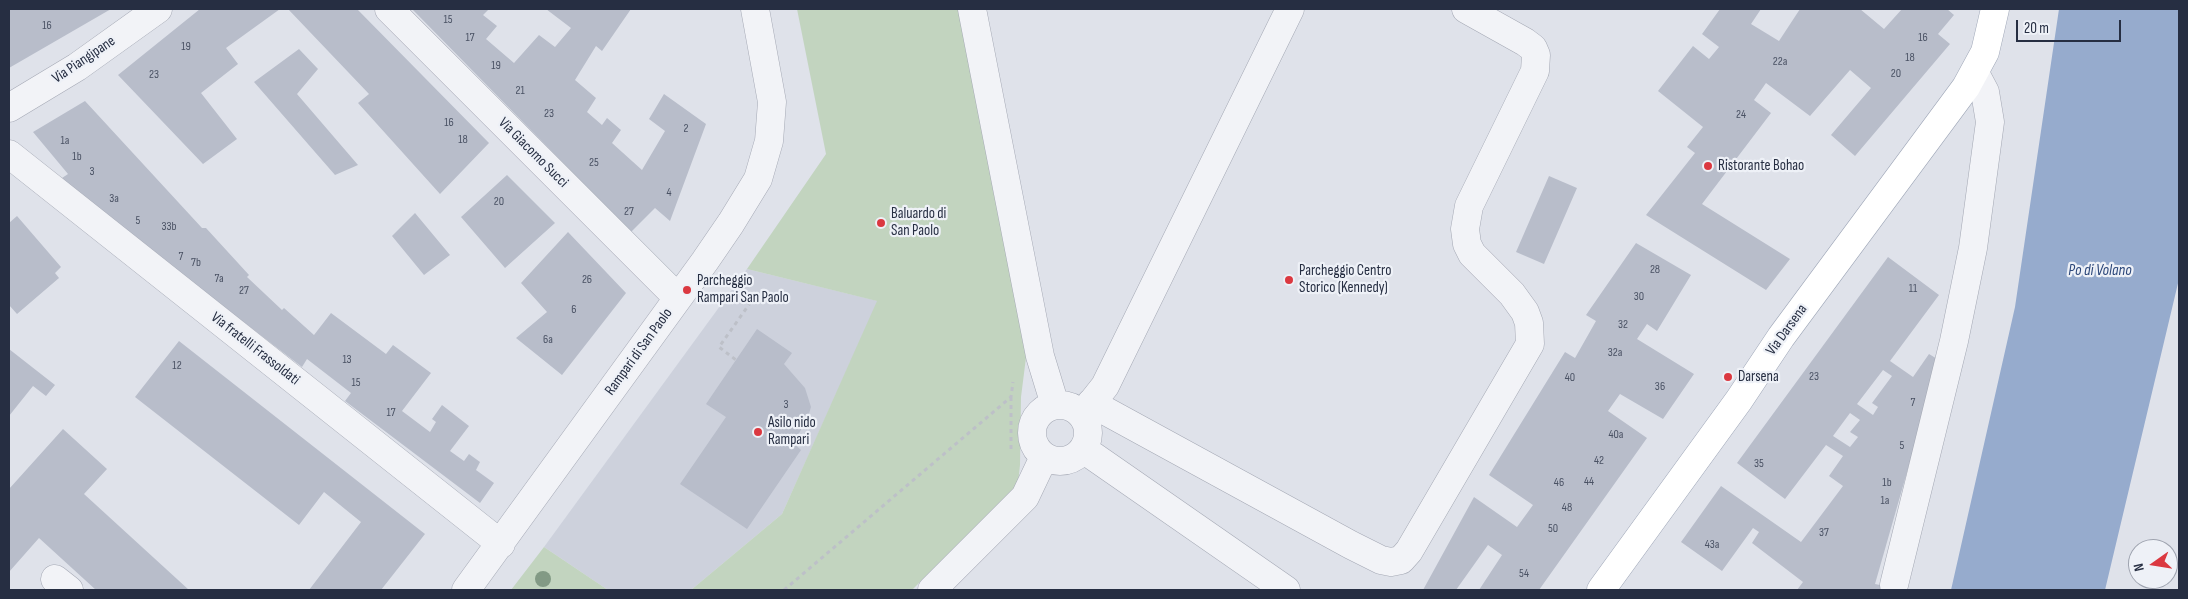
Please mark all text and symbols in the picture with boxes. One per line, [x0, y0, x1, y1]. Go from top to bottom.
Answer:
scale bar [2018, 10, 2123, 42]
house number: 15 [443, 13, 453, 27]
house number: 16 [42, 19, 52, 33]
text: 20 m [2024, 19, 2049, 38]
house number: 17 [466, 31, 474, 45]
house number: 16 [1918, 31, 1928, 45]
street label: Via Piangipane [49, 32, 119, 88]
house number: 19 [181, 40, 191, 54]
house number: 18 [1905, 51, 1915, 65]
house number: 22a [1773, 55, 1787, 69]
house number: 19 [491, 59, 501, 73]
house number: 20 [1891, 67, 1901, 81]
house number: 23 [149, 68, 159, 82]
house number: 21 [515, 84, 525, 98]
house number: 23 [544, 107, 554, 121]
house number: 24 [1736, 108, 1746, 122]
street label: Via Giacomo Succi [494, 114, 572, 192]
house number: 16 [444, 116, 454, 130]
house number: 2 [684, 122, 688, 136]
house number: 18 [458, 133, 468, 147]
house number: 1a [61, 134, 69, 148]
house number: 1b [72, 150, 82, 164]
house number: 25 [589, 156, 599, 170]
place label: Ristorante Bohao [1718, 157, 1804, 175]
marker: Ristorante Bohao [1702, 160, 1714, 172]
house number: 3 [89, 165, 95, 179]
house number: 4 [666, 186, 672, 200]
house number: 3a [109, 192, 119, 206]
house number: 20 [494, 195, 504, 209]
house number: 27 [624, 205, 634, 219]
place label: Baluardo di San Paolo [891, 205, 946, 240]
house number: 5 [136, 214, 140, 228]
marker: Baluardo di San Paolo [875, 217, 887, 229]
house number: 33b [161, 220, 177, 234]
house number: 7 [179, 250, 183, 264]
house number: 7b [191, 256, 201, 270]
water label: Po di Volano [2068, 261, 2132, 281]
place label: Parcheggio Centro Storico (Kennedy) [1299, 262, 1391, 297]
house number: 28 [1650, 263, 1660, 277]
house number: 7a [214, 272, 224, 286]
place label: Parcheggio Rampari San Paolo [697, 272, 789, 307]
house number: 26 [582, 273, 592, 287]
marker: Parcheggio Centro Storico (Kennedy) [1283, 274, 1295, 286]
house number: 11 [1909, 282, 1917, 296]
house number: 27 [239, 284, 249, 298]
marker: Parcheggio Rampari San Paolo [681, 284, 693, 296]
house number: 30 [1634, 290, 1644, 304]
street label: Via Darsena [1763, 301, 1811, 359]
house number: 6 [571, 303, 577, 317]
street label: Rampari di San Paolo [601, 305, 677, 399]
street label: Via fratelli Frassoldati [207, 309, 303, 389]
house number: 32 [1618, 318, 1628, 332]
house number: 6a [543, 333, 553, 347]
house number: 32a [1608, 346, 1622, 360]
house number: 13 [342, 353, 352, 367]
house number: 12 [172, 359, 182, 373]
place label: Darsena [1738, 368, 1779, 386]
house number: 23 [1809, 370, 1819, 384]
house number: 40 [1565, 371, 1575, 385]
marker: Darsena [1722, 371, 1734, 383]
house number: 15 [351, 376, 361, 390]
house number: 36 [1655, 380, 1665, 394]
house number: 7 [1911, 396, 1915, 410]
house number: 3 [783, 398, 789, 412]
house number: 17 [387, 406, 395, 420]
place label: Asilo nido Rampari [768, 414, 816, 449]
marker: Asilo nido Rampari [752, 426, 764, 438]
house number: 40a [1609, 428, 1623, 442]
house number: 5 [1900, 439, 1904, 453]
house number: 42 [1594, 454, 1604, 468]
house number: 35 [1754, 457, 1764, 471]
house number: 44 [1584, 475, 1594, 489]
house number: 46 [1554, 476, 1564, 490]
house number: 1b [1882, 476, 1892, 490]
house number: 1a [1881, 494, 1889, 508]
house number: 48 [1562, 501, 1572, 515]
house number: 50 [1548, 522, 1558, 536]
house number: 37 [1819, 526, 1829, 540]
house number: 43a [1705, 538, 1719, 552]
north arrow [2128, 539, 2178, 589]
text: N [2130, 562, 2148, 573]
house number: 54 [1519, 567, 1529, 581]

